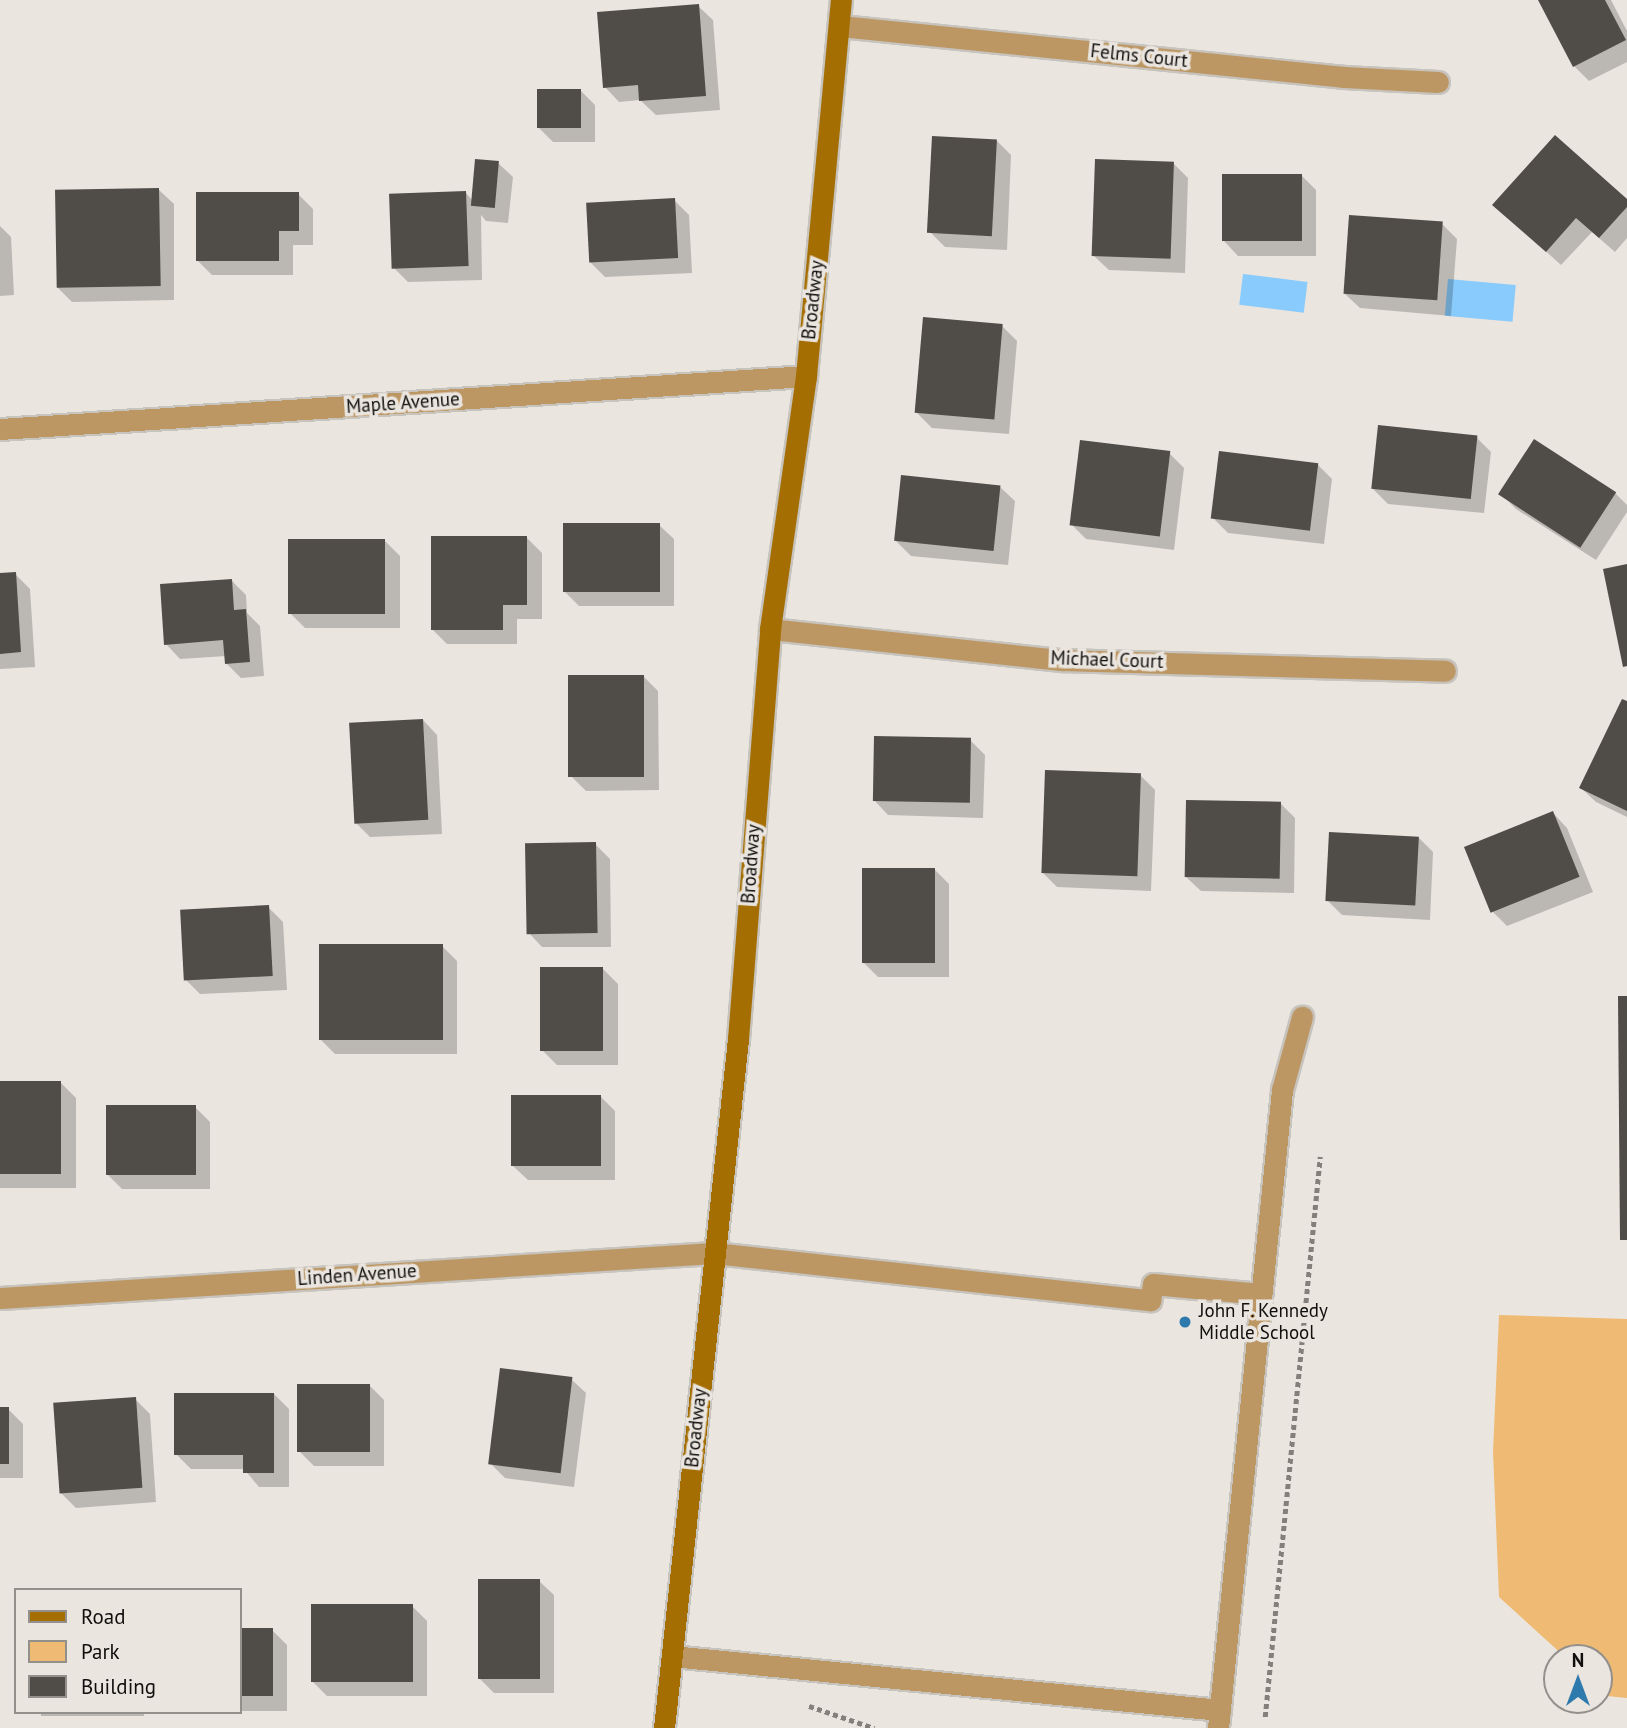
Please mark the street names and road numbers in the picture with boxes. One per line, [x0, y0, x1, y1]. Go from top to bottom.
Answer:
street label: Felms Court [1089, 40, 1189, 72]
street label: Broadway [798, 259, 828, 341]
street label: Maple Avenue [345, 388, 461, 418]
street label: Michael Court [1050, 647, 1164, 673]
street label: Broadway [737, 823, 765, 905]
street label: Linden Avenue [296, 1259, 418, 1291]
street label: Broadway [681, 1387, 711, 1469]

